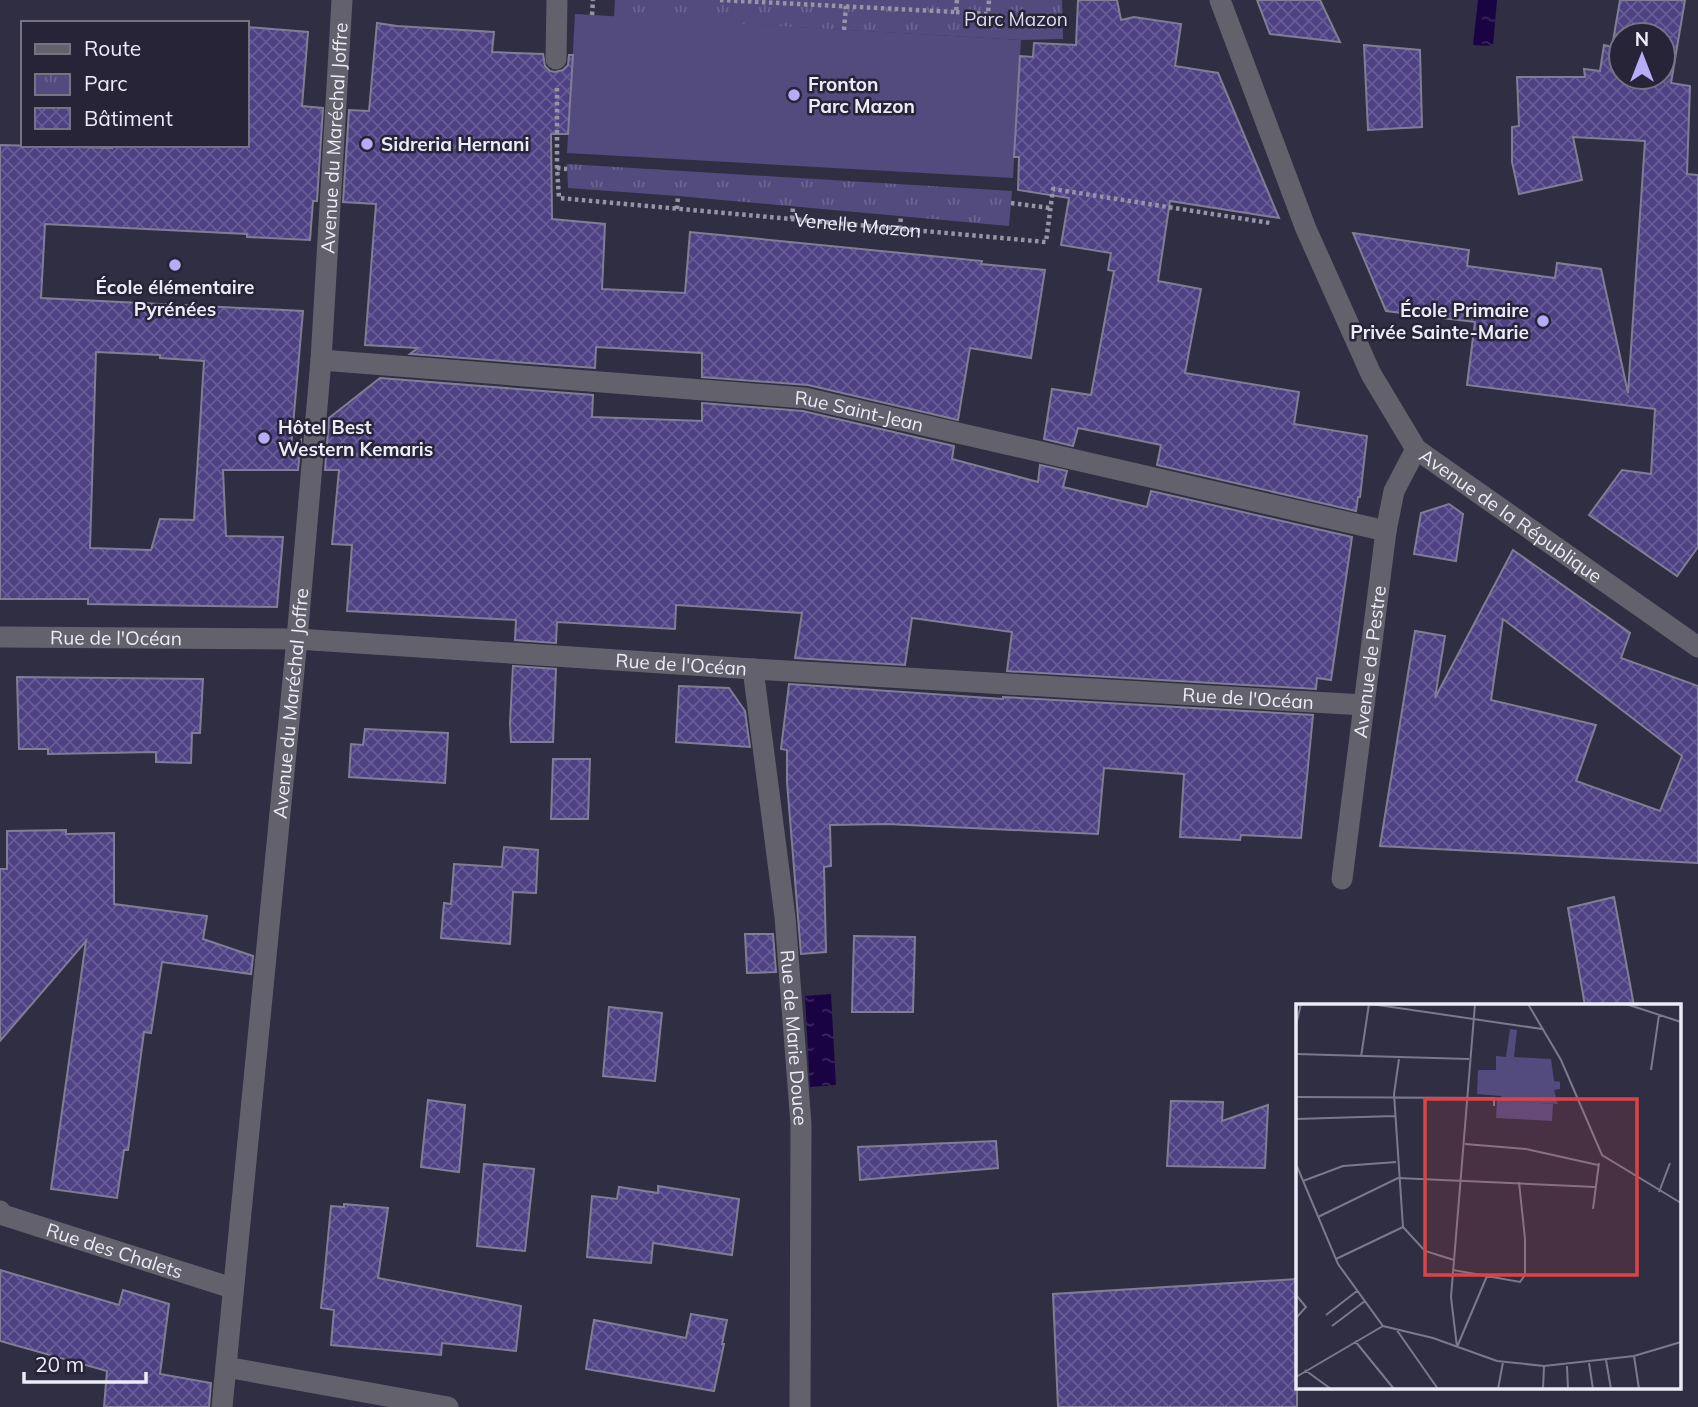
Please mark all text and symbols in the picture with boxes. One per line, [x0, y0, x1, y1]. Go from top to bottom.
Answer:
park label: Parc Mazon [964, 7, 1068, 31]
legend [21, 21, 248, 147]
north arrow [1607, 21, 1677, 91]
street label: Avenue du Maréchal Joffre [315, 22, 353, 254]
text: N [1635, 27, 1649, 51]
text: Route [84, 35, 141, 61]
text: Parc [84, 70, 128, 96]
place label: Fronton Parc Mazon [808, 72, 915, 118]
marker: Fronton Parc Mazon [786, 87, 802, 103]
text: Bâtiment [84, 105, 173, 131]
place label: Sidreria Hernani [381, 132, 529, 156]
marker: Sidreria Hernani [359, 136, 375, 152]
street label: Venelle Mazon [793, 207, 922, 243]
marker: École élémentaire Pyrénées [167, 257, 183, 273]
place label: École élémentaire Pyrénées [96, 275, 254, 321]
place label: École Primaire Privée Sainte-Marie [1350, 298, 1529, 344]
marker: École Primaire Privée Sainte-Marie [1535, 313, 1551, 329]
street label: Rue Saint-Jean [794, 385, 926, 437]
place label: Hôtel Best Western Kemaris [278, 415, 433, 461]
marker: Hôtel Best Western Kemaris [256, 430, 272, 446]
street label: Avenue de la République [1415, 443, 1607, 588]
street label: Avenue de Pestre [1348, 584, 1391, 739]
street label: Avenue du Maréchal Joffre [268, 587, 313, 820]
street label: Rue de l'Océan [50, 625, 182, 650]
street label: Rue de l'Océan [615, 648, 748, 681]
street label: Rue de l'Océan [1182, 682, 1315, 714]
street label: Rue de Marie Douce [776, 949, 813, 1126]
inset map [1296, 1004, 1680, 1390]
street label: Rue des Chalets [43, 1218, 186, 1284]
scale bar [24, 1340, 147, 1384]
text: 20 m [35, 1351, 84, 1377]

